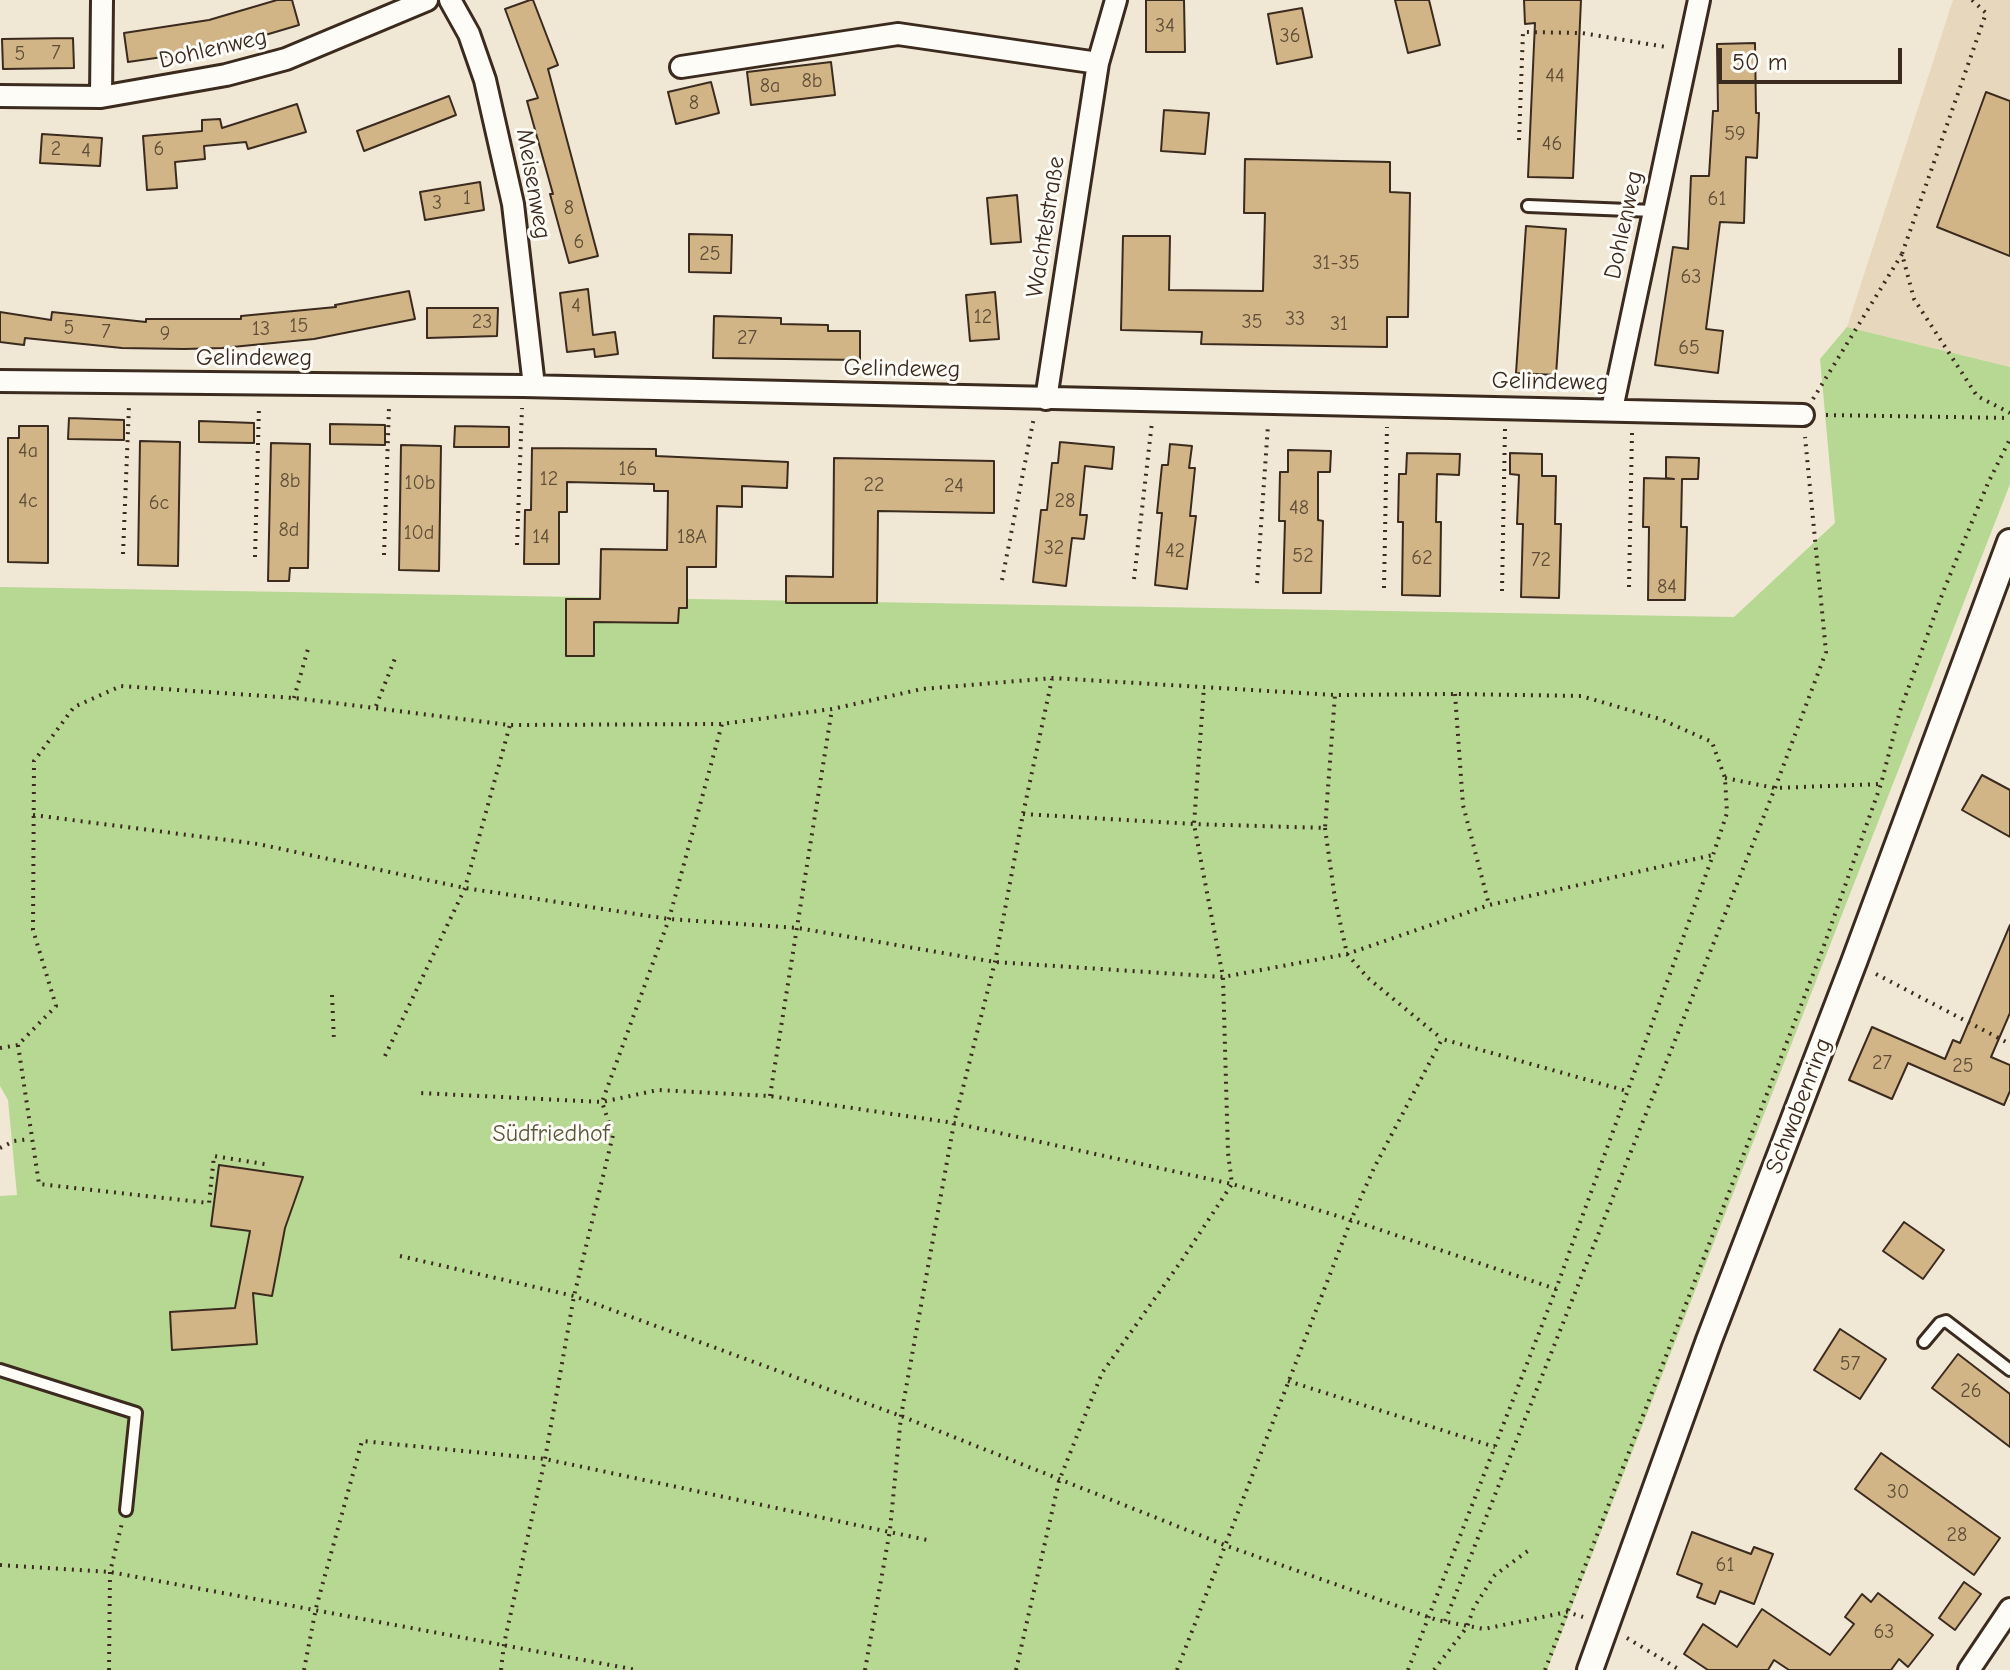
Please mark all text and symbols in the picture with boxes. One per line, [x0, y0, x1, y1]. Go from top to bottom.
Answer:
house number: 34 [1155, 14, 1175, 38]
street label: Dohlenweg [156, 23, 270, 75]
house number: 36 [1280, 24, 1300, 48]
scale bar [1722, 32, 1906, 82]
house number: 7 [51, 41, 61, 65]
house number: 5 [15, 42, 25, 66]
text: 50 m [1732, 48, 1788, 76]
house number: 44 [1545, 64, 1565, 88]
house number: 8b [802, 69, 822, 93]
house number: 8a [760, 74, 780, 98]
house number: 8 [689, 91, 699, 115]
house number: 59 [1724, 122, 1746, 146]
street label: Meisenweg [509, 127, 557, 241]
house number: 46 [1542, 132, 1562, 156]
house number: 2 [51, 137, 61, 161]
house number: 6 [154, 137, 164, 161]
house number: 4 [81, 139, 91, 163]
street label: Wachtelstraße [1021, 154, 1071, 300]
street label: Dohlenweg [1598, 168, 1650, 282]
house number: 1 [463, 186, 471, 210]
house number: 61 [1708, 187, 1726, 211]
house number: 3 [432, 191, 442, 215]
house number: 8 [564, 196, 574, 220]
house number: 6 [574, 230, 584, 254]
house number: 25 [699, 242, 721, 266]
house number: 31-35 [1312, 251, 1360, 275]
house number: 63 [1681, 265, 1701, 289]
house number: 4 [571, 294, 581, 318]
house number: 12 [974, 305, 992, 329]
house number: 33 [1285, 307, 1305, 331]
house number: 23 [472, 310, 492, 334]
house number: 35 [1242, 310, 1262, 334]
house number: 31 [1330, 312, 1348, 336]
house number: 15 [290, 314, 308, 338]
house number: 5 [64, 316, 74, 340]
house number: 13 [252, 317, 270, 341]
house number: 7 [101, 320, 111, 344]
house number: 9 [160, 322, 170, 346]
house number: 27 [737, 326, 757, 350]
house number: 65 [1678, 336, 1700, 360]
street label: Gelindeweg [196, 344, 312, 372]
street label: Gelindeweg [843, 354, 961, 384]
street label: Gelindeweg [1491, 367, 1609, 397]
house number: 4a [18, 439, 38, 463]
house number: 16 [619, 457, 637, 481]
house number: 12 [540, 467, 558, 491]
house number: 8b [280, 469, 300, 493]
house number: 10b [405, 471, 435, 495]
house number: 22 [864, 473, 884, 497]
house number: 24 [944, 474, 964, 498]
house number: 4c [18, 489, 38, 513]
house number: 28 [1055, 489, 1075, 513]
house number: 6c [149, 491, 169, 515]
house number: 48 [1289, 496, 1309, 520]
house number: 8d [279, 518, 299, 542]
house number: 10d [404, 521, 434, 545]
house number: 14 [532, 525, 550, 549]
house number: 18A [677, 525, 707, 549]
house number: 32 [1044, 536, 1064, 560]
house number: 42 [1165, 539, 1185, 563]
house number: 52 [1292, 544, 1314, 568]
house number: 62 [1411, 546, 1433, 570]
house number: 72 [1531, 548, 1551, 572]
house number: 84 [1657, 575, 1677, 599]
street label: Schwabenring [1760, 1034, 1838, 1178]
house number: 27 [1872, 1051, 1892, 1075]
house number: 25 [1952, 1054, 1974, 1078]
park label: Südfriedhof [493, 1120, 609, 1148]
house number: 57 [1840, 1352, 1860, 1376]
house number: 26 [1960, 1379, 1982, 1403]
house number: 30 [1887, 1480, 1909, 1504]
house number: 28 [1947, 1523, 1967, 1547]
house number: 61 [1716, 1553, 1734, 1577]
house number: 63 [1874, 1620, 1894, 1644]

